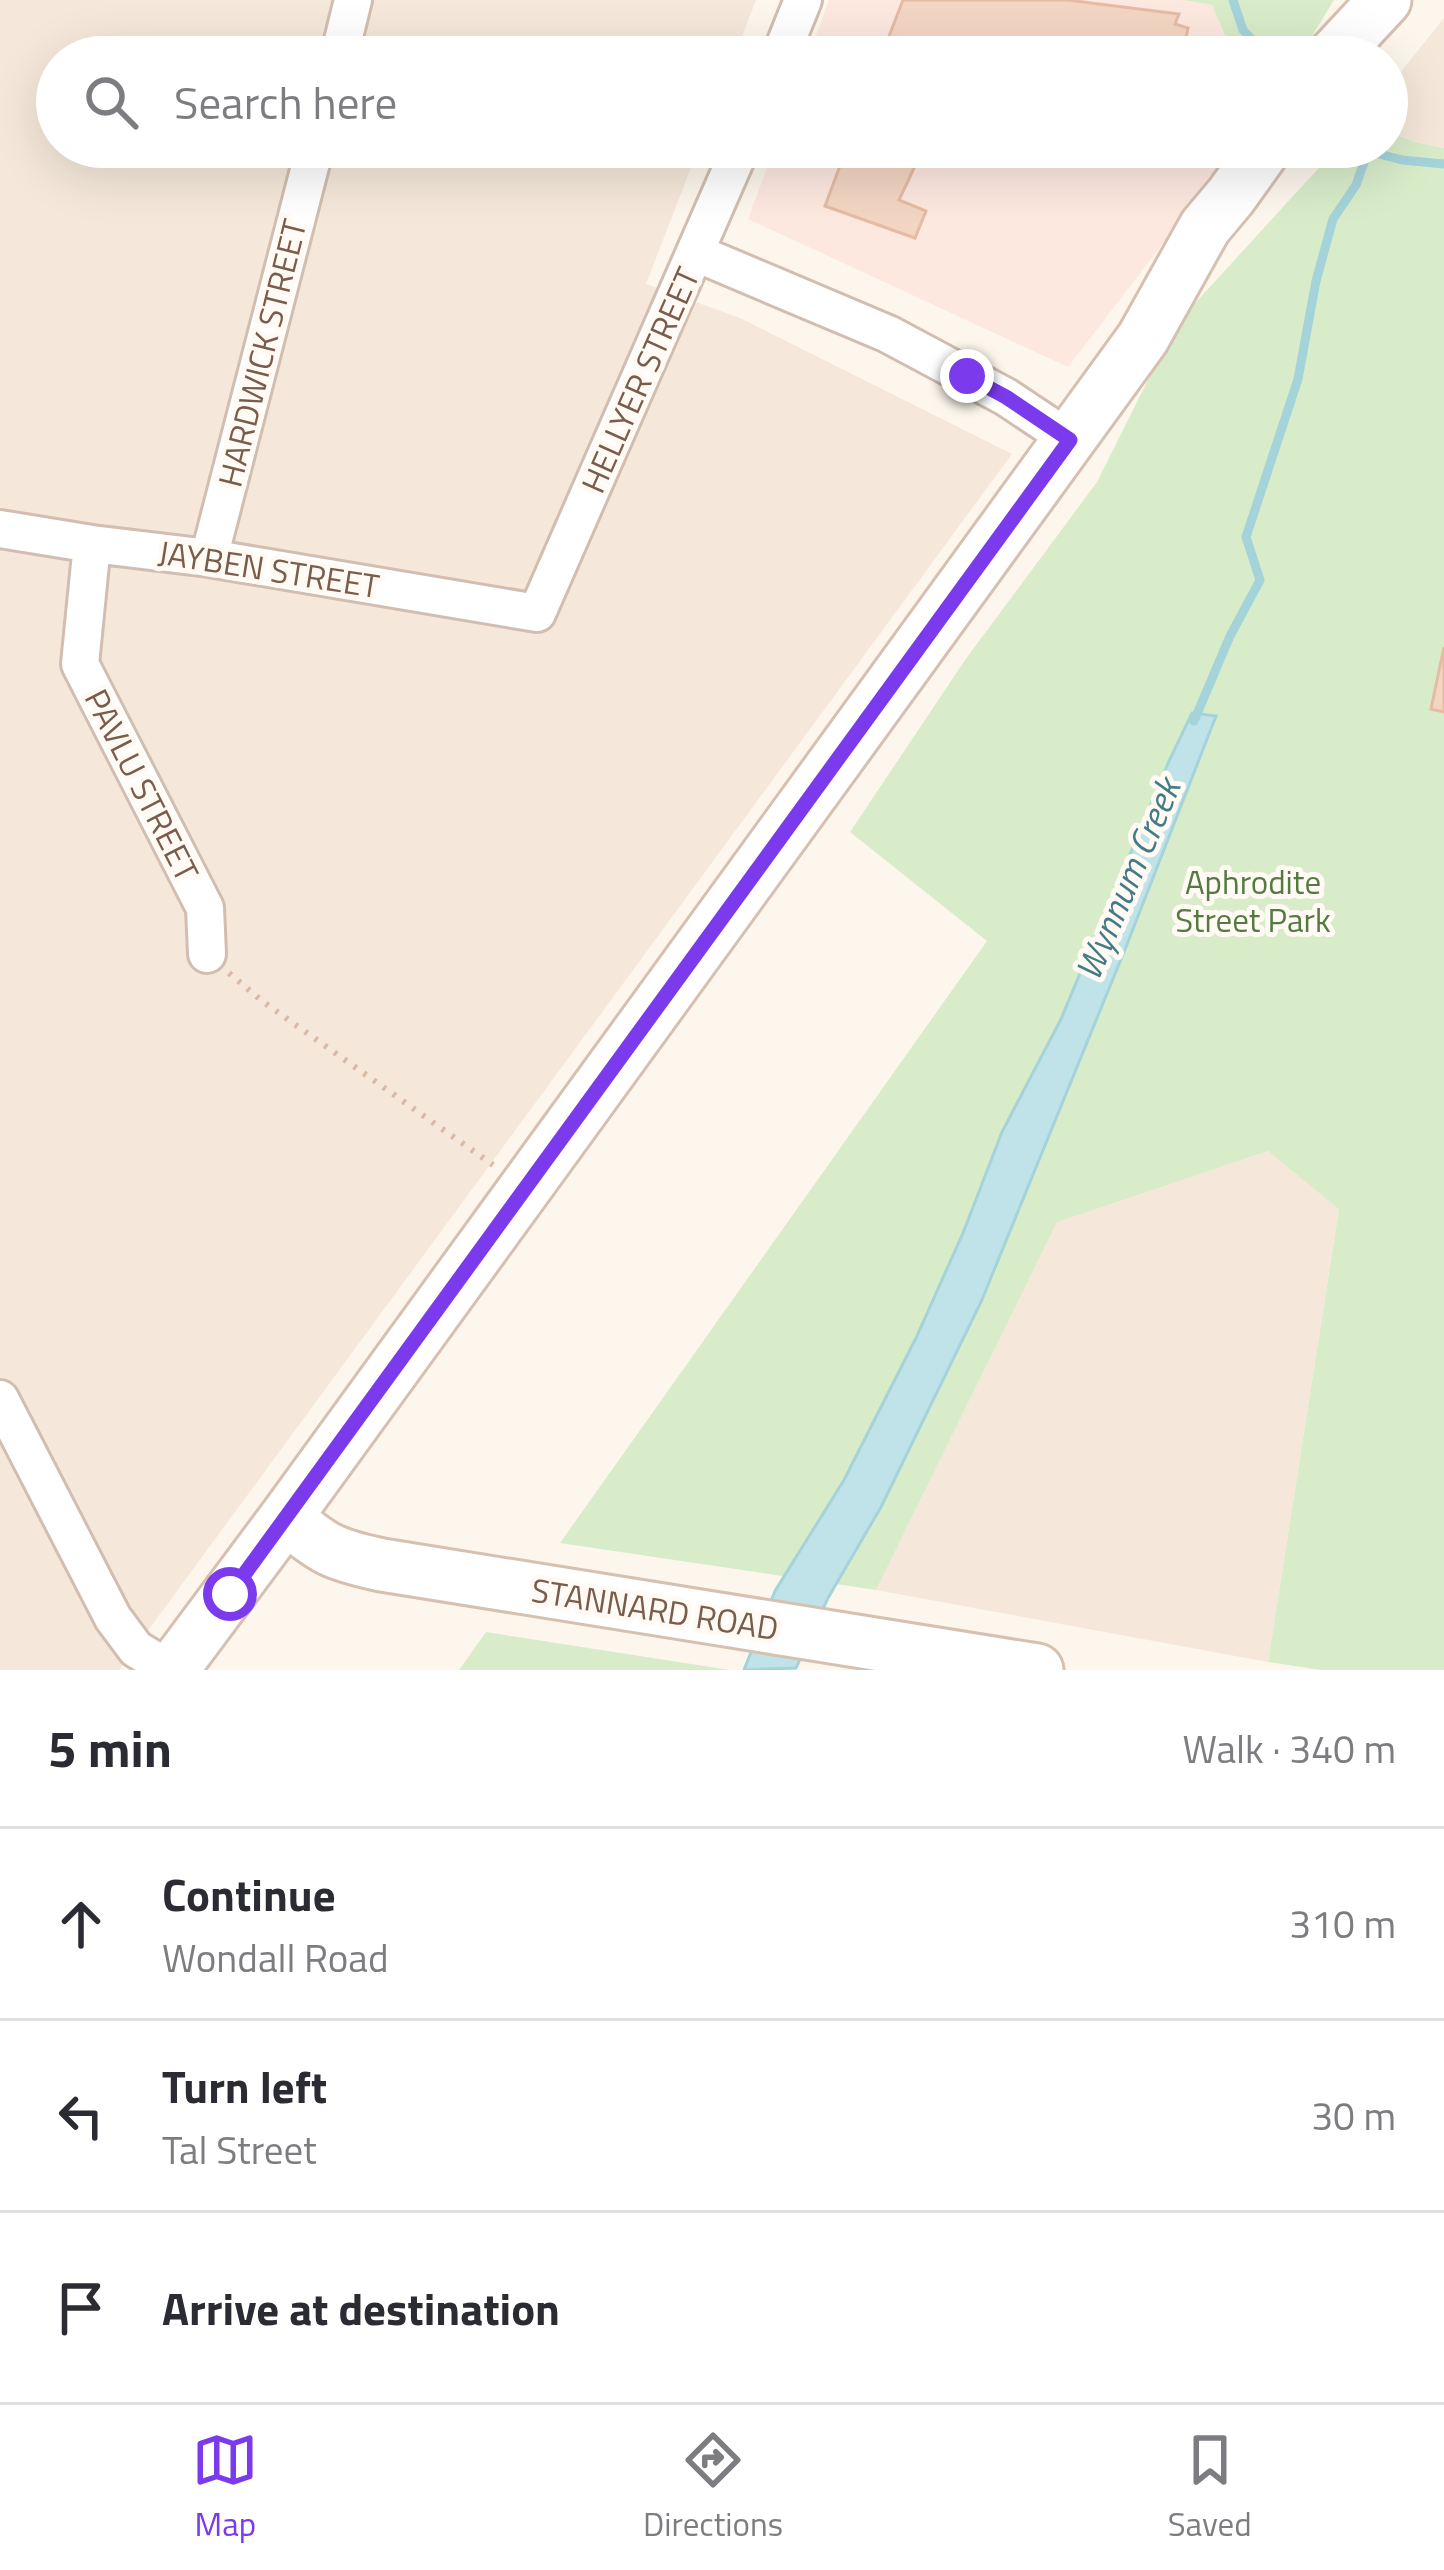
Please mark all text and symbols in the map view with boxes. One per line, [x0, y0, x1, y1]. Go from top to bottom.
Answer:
search box [36, 36, 1408, 168]
text: Search here [174, 68, 397, 136]
icon: search [78, 69, 144, 135]
street label: HARDWICK STREET [205, 214, 319, 492]
street label: HELLYER STREET [568, 259, 712, 501]
route end [940, 349, 994, 403]
street label: JAYBEN STREET [155, 527, 383, 611]
street label: PAVLU STREET [72, 680, 212, 890]
water label: Wynnum Creek [1060, 766, 1196, 988]
park label: Aphrodite Street Park [1175, 857, 1331, 945]
street label: STANNARD ROAD [528, 1565, 782, 1653]
route start [203, 1567, 257, 1621]
text: 5 min [48, 1709, 172, 1787]
text: Walk · 340 m [1182, 1719, 1396, 1778]
text: Continue [162, 1860, 336, 1928]
icon: ahead [48, 1891, 114, 1957]
text: 310 m [1289, 1894, 1396, 1953]
text: Wondall Road [162, 1928, 389, 1987]
text: Turn left [162, 2052, 327, 2120]
icon: left [48, 2083, 114, 2149]
text: 30 m [1311, 2086, 1396, 2145]
text: Tal Street [162, 2120, 317, 2179]
text: Arrive at destination [162, 2274, 560, 2342]
icon: arrive [48, 2275, 114, 2341]
tab: Map [192, 2427, 258, 2549]
tab: Directions [643, 2427, 783, 2549]
tab: Saved [1168, 2427, 1252, 2549]

